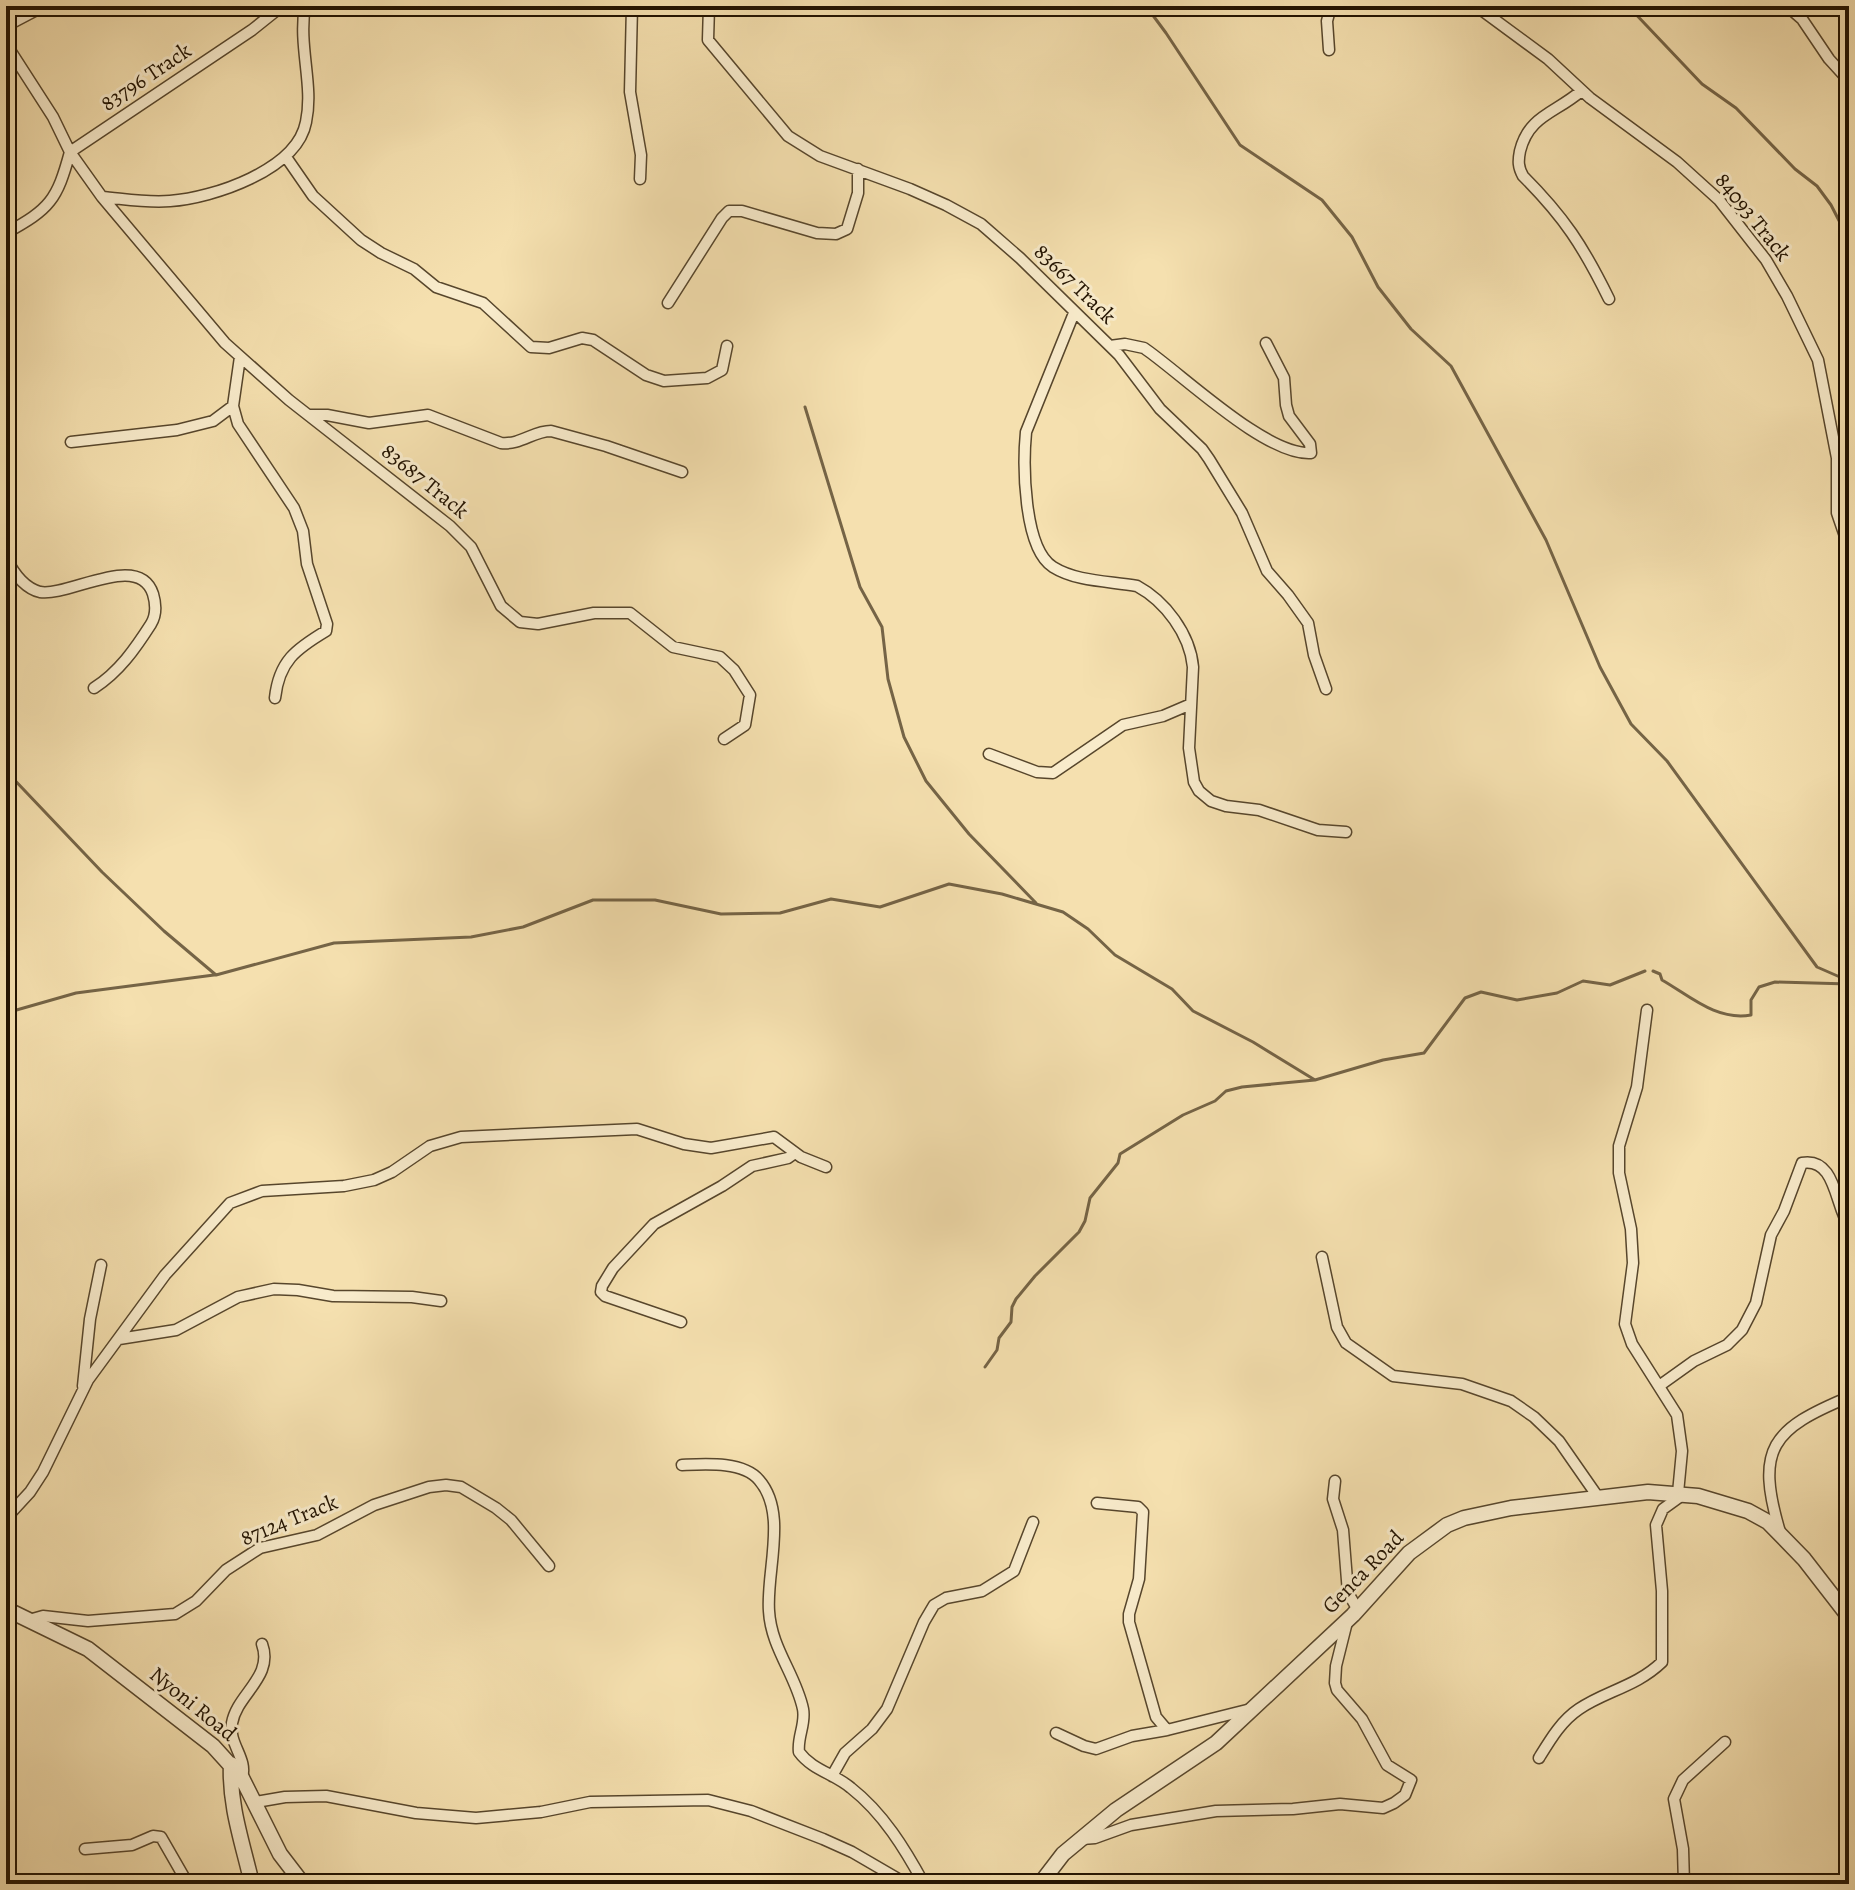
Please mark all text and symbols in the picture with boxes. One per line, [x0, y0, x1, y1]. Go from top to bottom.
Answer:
street label: 83796 Track [95, 36, 197, 118]
street label: 84093 Track [1708, 166, 1798, 268]
street label: 83667 Track [1027, 237, 1123, 331]
street label: 83687 Track [375, 437, 475, 526]
street label: 87124 Track [236, 1487, 342, 1553]
street label: Genca Road [1316, 1523, 1411, 1620]
street label: Nyoni Road [143, 1660, 243, 1748]

